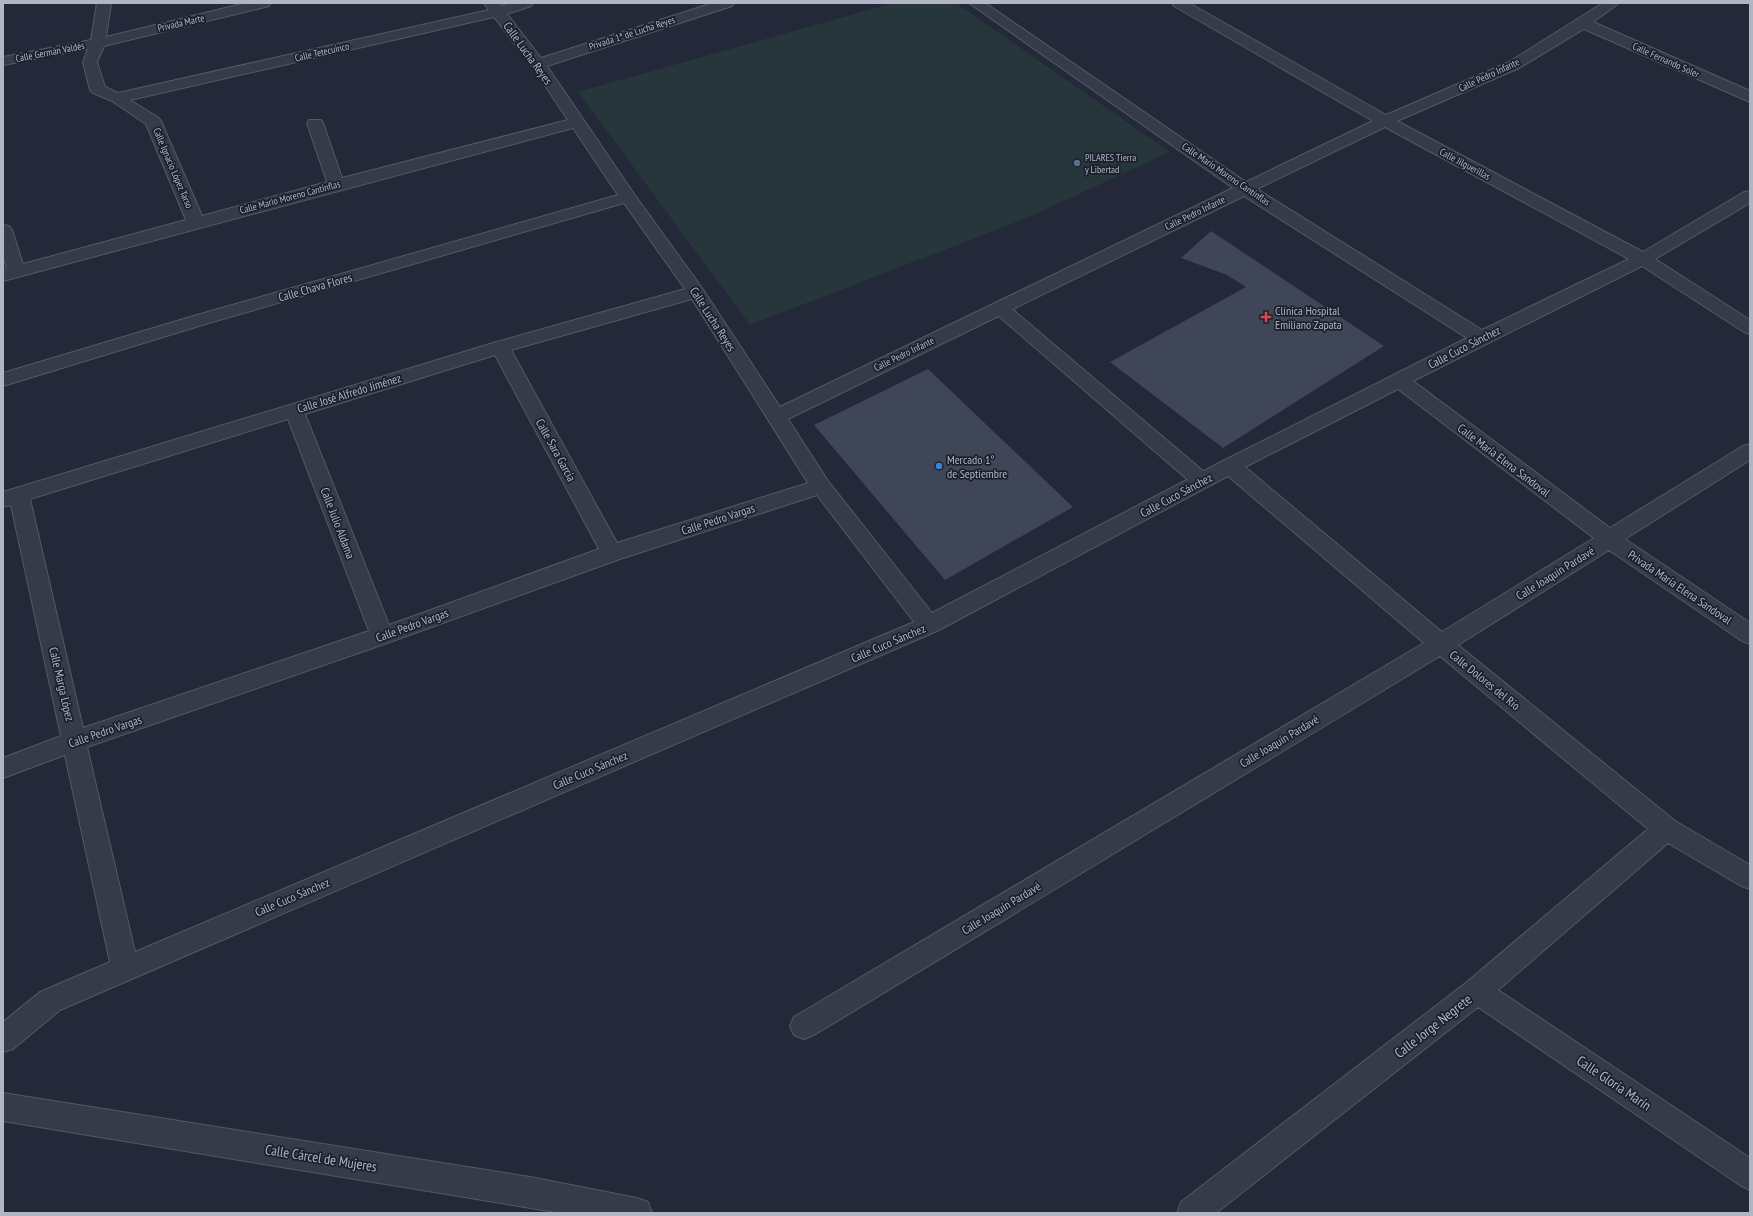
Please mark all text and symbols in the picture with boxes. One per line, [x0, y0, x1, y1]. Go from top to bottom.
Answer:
street label: Privada Marte [156, 11, 206, 35]
street label: Privada 1ª de Lucha Reyes [587, 13, 677, 53]
street label: Calle Lucha Reyes [500, 19, 556, 87]
street label: Calle Germán Valdés [14, 39, 86, 65]
street label: Calle Tetecuinco [293, 39, 351, 65]
street label: Calle Fernando Soler [1631, 39, 1702, 81]
street label: Calle Pedro Infante [1456, 55, 1522, 95]
street label: Calle Ignacio López Tarso [150, 126, 196, 210]
street label: Calle Mario Moreno Cantínflas [1179, 140, 1273, 209]
street label: Calle Jilguerillas [1437, 145, 1493, 183]
place label: PILARES Tierra y Libertad [1085, 151, 1136, 176]
marker: PILARES Tierra y Libertad [1072, 158, 1082, 168]
street label: Calle Mario Moreno Cantínflas [238, 177, 342, 217]
street label: Calle Pedro Infante [1163, 193, 1227, 233]
street label: Calle Chava Flores [276, 269, 354, 305]
street label: Calle Lucha Reyes [687, 284, 739, 354]
place label: Clínica Hospital Emiliano Zapata [1275, 303, 1342, 332]
marker: Clínica Hospital Emiliano Zapata [1260, 311, 1272, 323]
street label: Calle Cuco Sánchez [1425, 322, 1503, 372]
street label: Calle Pedro Infante [872, 334, 936, 374]
street label: Calle José Alfredo Jiménez [295, 370, 403, 416]
street label: Calle Sara García [533, 416, 579, 484]
street label: Calle María Elena Sandoval [1455, 420, 1553, 500]
place label: Mercado 1° de Septiembre [947, 452, 1007, 481]
marker: Mercado 1° de Septiembre [934, 461, 944, 471]
street label: Calle Cuco Sánchez [1137, 470, 1215, 520]
street label: Calle Julio Aldama [318, 485, 359, 561]
street label: Calle Pedro Vargas [679, 500, 757, 538]
street label: Calle Joaquín Pardavé [1513, 543, 1597, 603]
street label: Privada María Elena Sandoval [1625, 547, 1735, 627]
street label: Calle Pedro Vargas [374, 605, 450, 645]
street label: Calle Cuco Sánchez [848, 621, 928, 665]
street label: Calle Marga López [46, 646, 78, 722]
street label: Calle Dolores del Río [1447, 647, 1523, 713]
street label: Calle Pedro Vargas [66, 711, 144, 751]
street label: Calle Joaquín Pardavé [1237, 711, 1321, 771]
street label: Calle Cuco Sánchez [550, 748, 630, 792]
street label: Calle Cuco Sánchez [252, 875, 332, 919]
street label: Calle Joaquín Pardavé [959, 878, 1043, 938]
street label: Calle Jorge Negrete [1391, 990, 1476, 1062]
street label: Calle Gloria Marín [1573, 1051, 1655, 1115]
street label: Calle Cárcel de Mujeres [264, 1140, 378, 1176]

